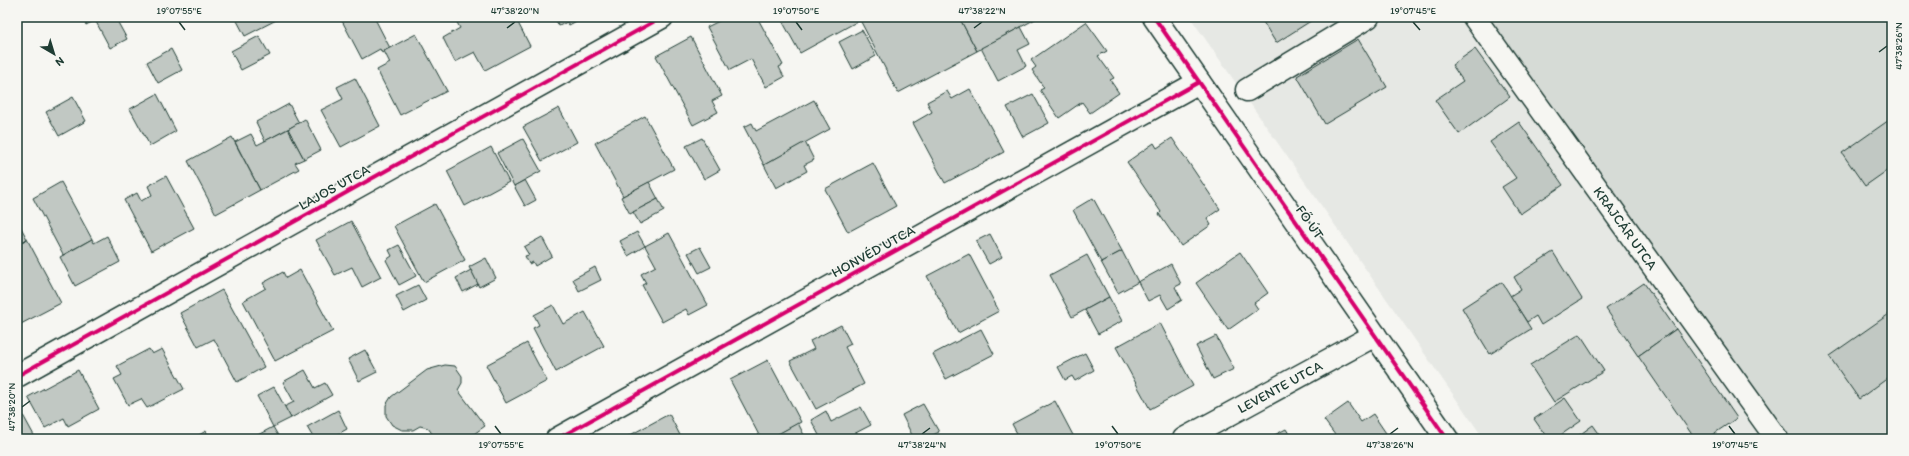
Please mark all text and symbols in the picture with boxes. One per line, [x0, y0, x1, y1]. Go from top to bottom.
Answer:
text: 19°07'55"E [156, 4, 202, 17]
text: 47°38'20"N [491, 4, 540, 17]
text: 19°07'50"E [773, 4, 820, 17]
text: 47°38'22"N [958, 4, 1006, 17]
text: 19°07'45"E [1390, 4, 1437, 17]
text: 47°38'26"N [1892, 22, 1905, 70]
north arrow [34, 34, 74, 74]
text: N [53, 54, 67, 69]
street label: LAJOS UTCA [296, 161, 373, 214]
street label: KRAJCÁR UTCA [1590, 184, 1661, 273]
street label: FŐ ÚT [1292, 202, 1327, 243]
street label: HONVÉD UTCA [829, 221, 918, 281]
street label: LEVENTE UTCA [1235, 357, 1325, 417]
text: 47°38'20"N [5, 382, 18, 431]
text: 19°07'55"E [478, 438, 524, 451]
text: 47°38'24"N [898, 438, 946, 451]
text: 19°07'50"E [1095, 438, 1142, 451]
text: 47°38'26"N [1366, 438, 1414, 451]
text: 19°07'45"E [1712, 438, 1759, 451]

